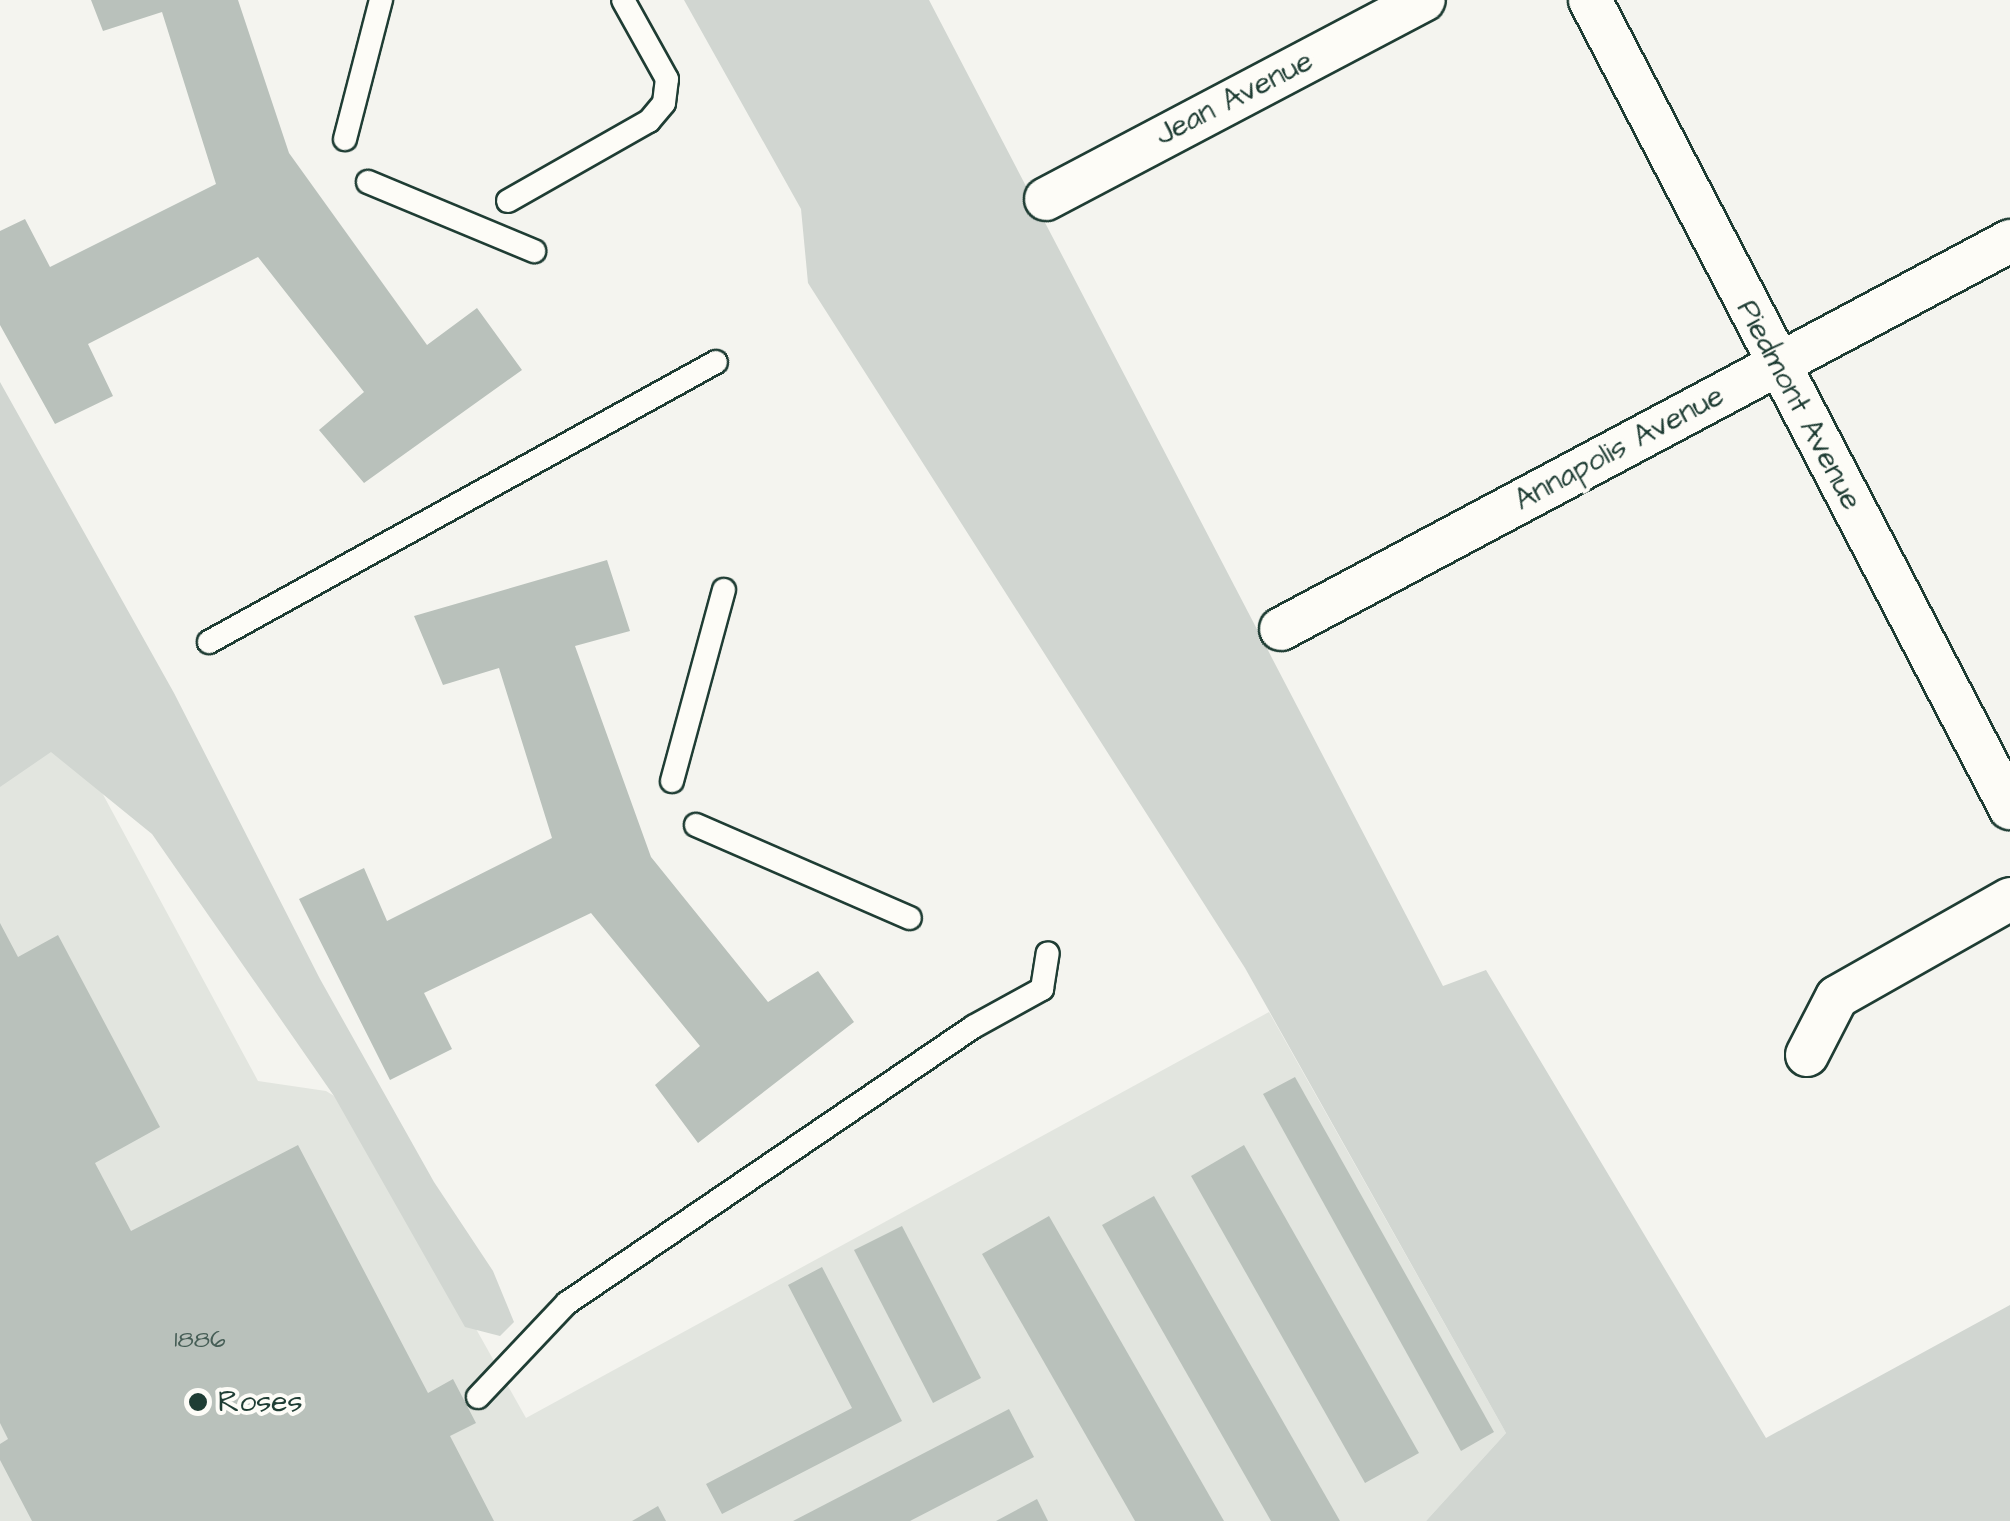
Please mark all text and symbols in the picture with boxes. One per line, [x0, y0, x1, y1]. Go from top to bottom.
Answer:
street label: Jean Avenue [1149, 43, 1319, 153]
street label: Piedmont Avenue [1729, 294, 1869, 516]
street label: Annapolis Avenue [1508, 378, 1730, 518]
house number: 1886 [174, 1325, 226, 1355]
place label: Roses [218, 1384, 303, 1420]
marker: Roses [187, 1391, 209, 1413]

